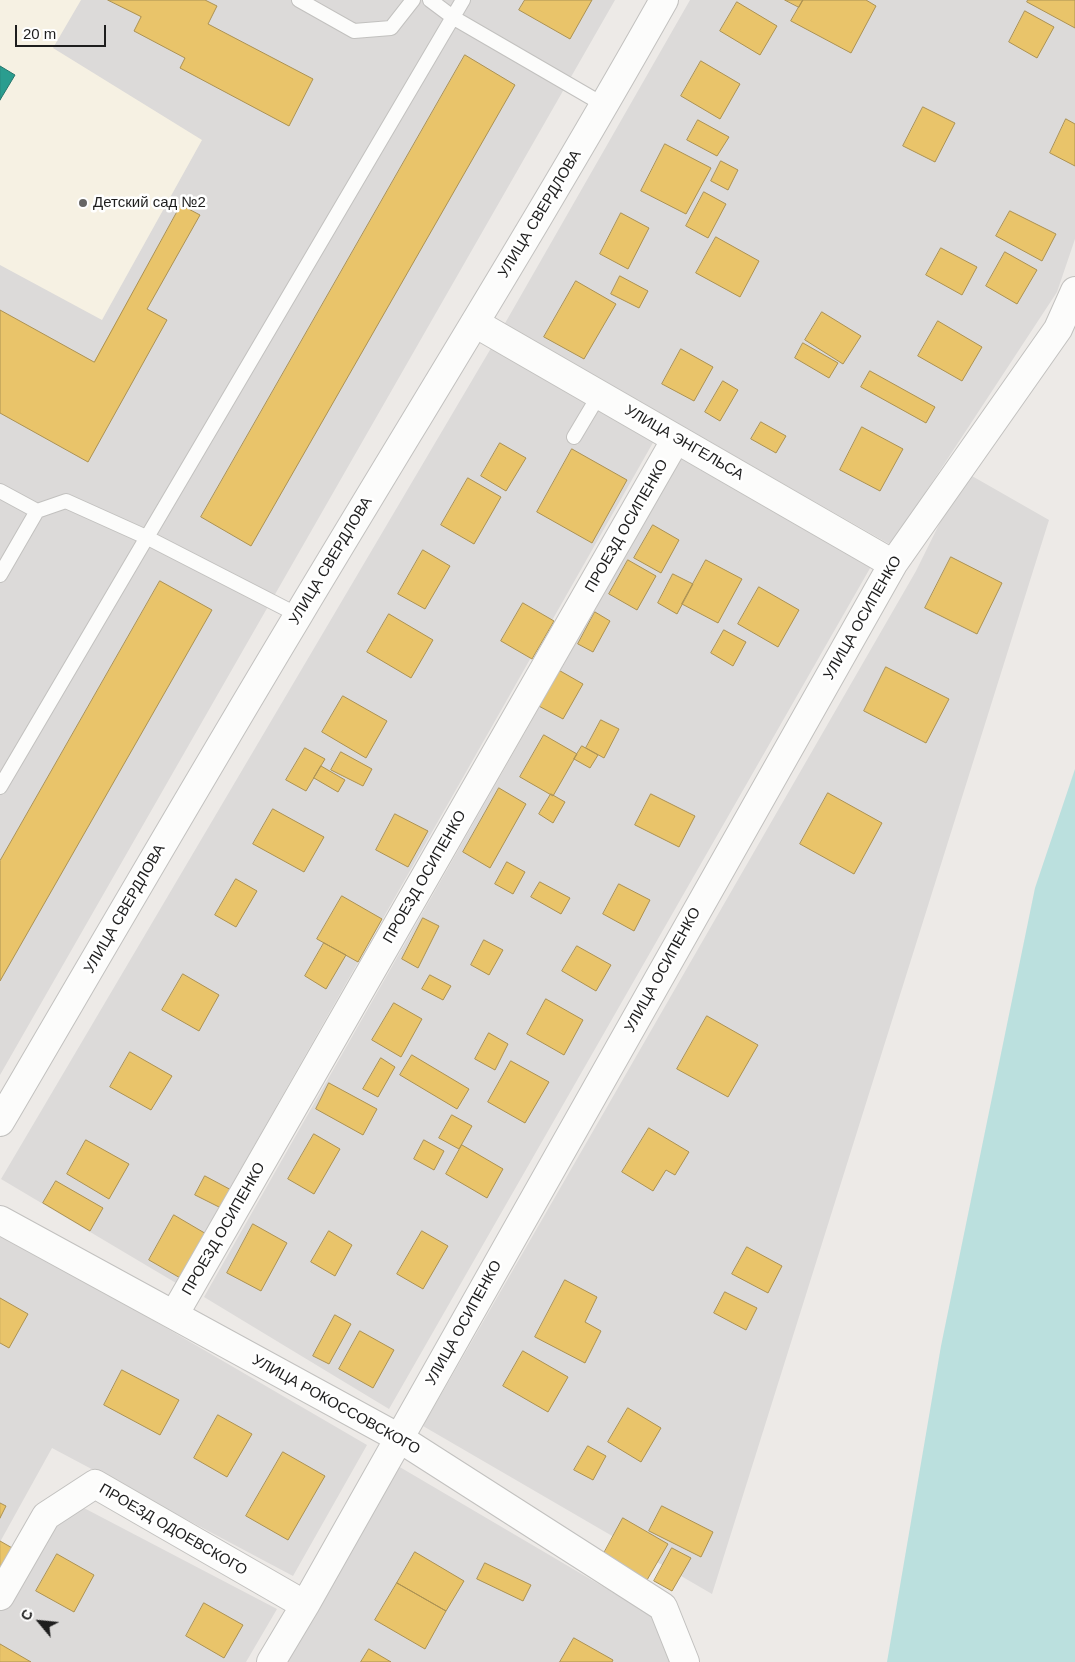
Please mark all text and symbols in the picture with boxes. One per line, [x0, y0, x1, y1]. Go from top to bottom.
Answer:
scale bar [18, 15, 109, 47]
text: 20 m [23, 25, 56, 42]
street label: УЛИЦА СВЕРДЛОВА [495, 147, 585, 281]
place label: Детский сад №2 [93, 194, 206, 212]
marker: Детский сад №2 [77, 197, 89, 209]
street label: УЛИЦА ЭНГЕЛЬСА [621, 402, 747, 484]
street label: ПРОЕЗД ОСИПЕНКО [582, 456, 672, 596]
street label: УЛИЦА СВЕРДЛОВА [286, 494, 376, 628]
street label: УЛИЦА ОСИПЕНКО [820, 553, 906, 683]
street label: ПРОЕЗД ОСИПЕНКО [380, 807, 470, 947]
street label: УЛИЦА СВЕРДЛОВА [81, 841, 169, 977]
street label: УЛИЦА ОСИПЕНКО [621, 904, 705, 1036]
street label: ПРОЕЗД ОСИПЕНКО [179, 1159, 269, 1299]
street label: УЛИЦА ОСИПЕНКО [422, 1257, 506, 1389]
street label: УЛИЦА РОКОССОВСКОГО [249, 1351, 423, 1459]
street label: ПРОЕЗД ОДОЕВСКОГО [96, 1480, 250, 1580]
north arrow [15, 1597, 65, 1647]
text: С [17, 1607, 36, 1623]

